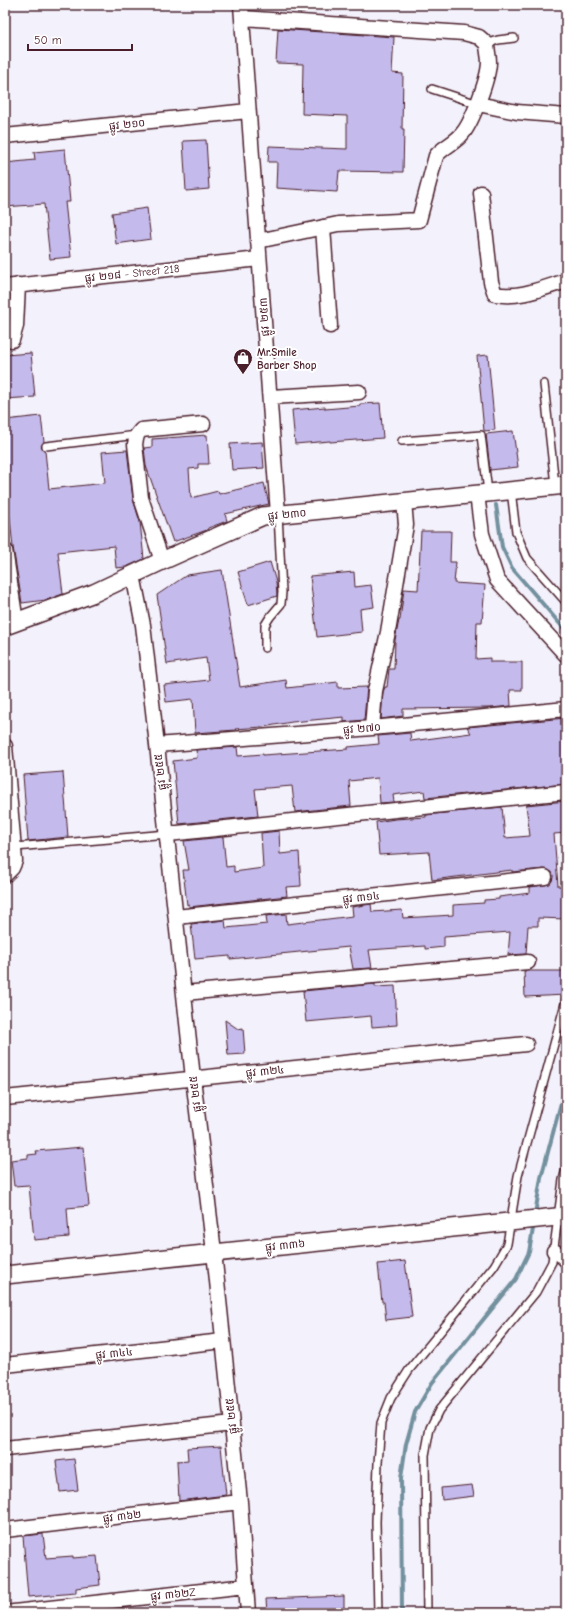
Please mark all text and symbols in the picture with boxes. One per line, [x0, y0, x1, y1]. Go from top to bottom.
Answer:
scale bar [28, 26, 132, 52]
text: 50 m [34, 33, 62, 47]
street label: ផ្លូវ ២១០ [108, 116, 146, 136]
street label: ផ្លូវ ២១៨ - Street 218 [84, 262, 181, 288]
street label: ផ្លូវ ២៥៣ [257, 297, 276, 337]
place label: Mr.Smile Barber Shop [257, 346, 317, 372]
shop icon: Mr.Smile Barber Shop [232, 347, 254, 375]
street label: ផ្លូវ ២៣០ [267, 506, 307, 526]
street label: ផ្លូវ ២៧០ [343, 720, 382, 740]
street label: ផ្លូវ ២៥៥ [152, 753, 172, 791]
street label: ផ្លូវ ៣១៤ [342, 889, 381, 909]
street label: ផ្លូវ ៣២៤ [245, 1063, 285, 1083]
street label: ផ្លូវ ២៥៥ [187, 1075, 207, 1113]
street label: ផ្លូវ ៣៣៦ [264, 1237, 306, 1257]
street label: ផ្លូវ ៣៤៤ [95, 1345, 134, 1365]
street label: ផ្លូវ ២៥៥ [223, 1397, 243, 1435]
street label: ផ្លូវ ៣៦២ [102, 1508, 143, 1529]
street label: ផ្លូវ ៣៦២Z [150, 1586, 197, 1607]

